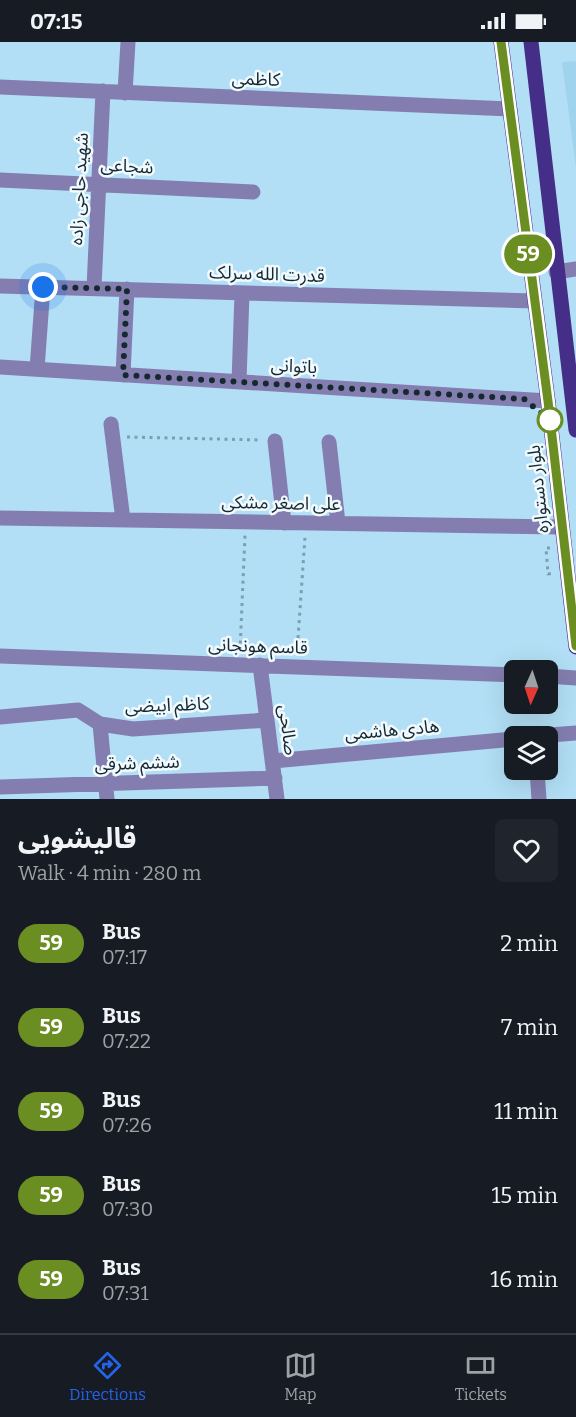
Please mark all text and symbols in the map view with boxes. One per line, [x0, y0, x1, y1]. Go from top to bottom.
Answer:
text: 07:15 [30, 8, 82, 35]
street label: کاظمی [231, 67, 281, 91]
street label: شهید حاجی زاده [65, 132, 93, 246]
street label: شجاعی [100, 154, 154, 178]
line badge: 59 [501, 234, 555, 274]
text: 59 [516, 241, 540, 267]
street label: قدرت الله سرلک [209, 261, 325, 287]
your location [28, 272, 58, 302]
street label: باتوانی [270, 354, 318, 378]
unlabelled marker [537, 407, 563, 433]
street label: بلوار دستواره [522, 444, 554, 534]
street label: علی اصغر مشکی [221, 491, 341, 515]
street label: قاسم هونجانی [208, 633, 308, 661]
north arrow [504, 660, 558, 714]
map controls [504, 660, 558, 780]
street label: کاظم ابیضی [124, 693, 210, 719]
street label: صالحی [274, 703, 302, 757]
street label: هادی هاشمی [344, 715, 440, 745]
button: layers [504, 726, 558, 780]
street label: ششم شرقی [94, 751, 180, 777]
button: heart [495, 819, 558, 882]
text: قالیشویی [18, 822, 136, 855]
text: Walk · 4 min · 280 m [18, 861, 201, 885]
text: Bus [102, 918, 141, 945]
text: 59 [39, 930, 63, 956]
text: 2 min [500, 930, 558, 957]
text: 07:17 [102, 945, 147, 969]
text: Bus [102, 1002, 141, 1029]
text: 59 [39, 1014, 63, 1040]
text: 7 min [501, 1014, 558, 1041]
text: 07:22 [102, 1029, 151, 1053]
text: Bus [102, 1086, 141, 1113]
text: 59 [39, 1098, 63, 1124]
text: 11 min [494, 1098, 558, 1125]
text: 07:26 [102, 1113, 152, 1137]
text: Bus [102, 1170, 141, 1197]
text: 59 [39, 1182, 63, 1208]
text: 15 min [491, 1182, 558, 1209]
text: 07:30 [102, 1197, 153, 1221]
text: Bus [102, 1254, 141, 1281]
text: 59 [39, 1266, 63, 1292]
text: 16 min [490, 1266, 558, 1293]
text: 07:31 [102, 1281, 149, 1305]
tab: Directions [69, 1349, 146, 1404]
tab: Map [284, 1349, 317, 1404]
tab: Tickets [455, 1349, 507, 1404]

